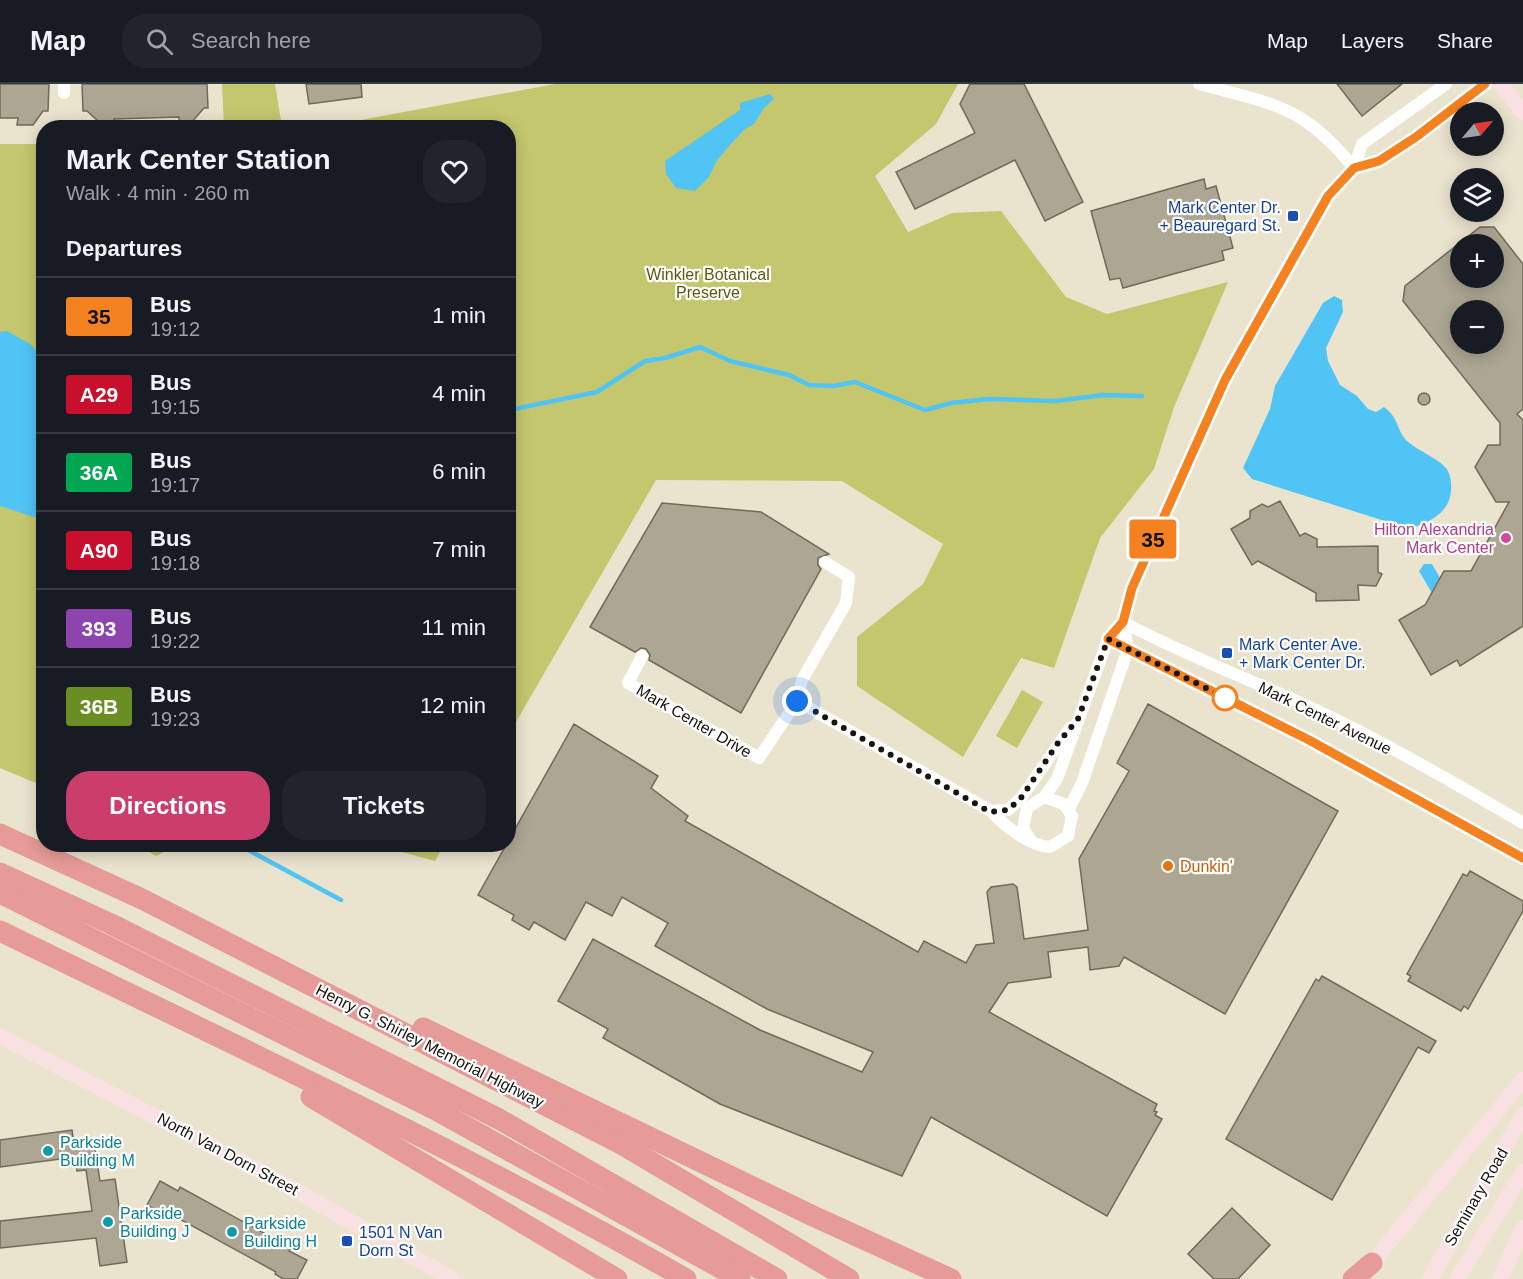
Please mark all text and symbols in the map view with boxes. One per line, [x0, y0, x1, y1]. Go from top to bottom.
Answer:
search box [122, 14, 542, 68]
text: Map [30, 25, 86, 56]
icon: search [143, 25, 176, 58]
text: Search here [191, 28, 311, 53]
text: Map [1267, 29, 1308, 52]
text: Layers [1341, 29, 1404, 52]
text: Share [1437, 29, 1493, 52]
north arrow [1450, 102, 1504, 156]
map controls [1450, 102, 1504, 354]
button: heart [423, 140, 486, 203]
text: Mark Center Station [66, 144, 331, 175]
button: layers [1450, 168, 1504, 222]
text: Walk · 4 min · 260 m [66, 182, 250, 204]
place label: Mark Center Dr. + Beauregard St. [1160, 199, 1281, 234]
marker: Mark Center Dr. + Beauregard St. [1286, 209, 1300, 223]
button: + [1450, 234, 1504, 288]
text: Departures [66, 236, 182, 261]
park label: Winkler Botanical Preserve [646, 266, 770, 301]
text: Bus [150, 292, 192, 317]
button: − [1450, 300, 1504, 354]
text: 1 min [432, 303, 486, 328]
text: 35 [87, 305, 111, 328]
text: 19:12 [150, 318, 200, 340]
text: Bus [150, 370, 192, 395]
text: 4 min [432, 381, 486, 406]
text: A29 [80, 383, 118, 406]
text: 19:15 [150, 396, 200, 418]
text: Bus [150, 448, 192, 473]
text: 6 min [432, 459, 486, 484]
text: 36A [80, 461, 118, 484]
text: 19:17 [150, 474, 200, 496]
line badge: 35 [1126, 520, 1180, 558]
place label: Hilton Alexandria Mark Center [1374, 521, 1495, 556]
text: Bus [150, 526, 192, 551]
text: 35 [1141, 528, 1165, 551]
marker: Hilton Alexandria Mark Center [1499, 531, 1513, 545]
text: 7 min [432, 537, 486, 562]
text: A90 [80, 539, 118, 562]
text: 19:18 [150, 552, 200, 574]
text: Bus [150, 604, 192, 629]
text: 11 min [422, 615, 486, 640]
text: 393 [81, 617, 117, 640]
text: 19:22 [150, 630, 200, 652]
place label: Mark Center Ave. + Mark Center Dr. [1239, 636, 1366, 671]
marker: Mark Center Ave. + Mark Center Dr. [1220, 646, 1234, 660]
street label: Mark Center Avenue [1256, 678, 1394, 758]
street label: Mark Center Drive [634, 681, 755, 761]
text: Bus [150, 682, 192, 707]
unlabelled marker [1212, 685, 1238, 711]
your location [782, 686, 812, 716]
text: 12 min [420, 693, 486, 718]
text: 36B [80, 695, 118, 718]
text: 19:23 [150, 708, 200, 730]
button: Directions [66, 771, 270, 840]
button: Tickets [282, 771, 486, 840]
place label: Dunkin' [1180, 858, 1233, 875]
marker: Dunkin' [1161, 859, 1175, 873]
street label: Henry G. Shirley Memorial Highway [313, 981, 547, 1111]
street label: North Van Dorn Street [155, 1110, 302, 1199]
place label: Parkside Building M [60, 1134, 135, 1169]
marker: Parkside Building M [41, 1144, 55, 1158]
street label: Seminary Road [1441, 1145, 1511, 1249]
place label: Parkside Building J [120, 1205, 189, 1240]
marker: Parkside Building J [101, 1215, 115, 1229]
place label: Parkside Building H [244, 1215, 317, 1250]
place label: 1501 N Van Dorn St [359, 1224, 442, 1259]
marker: Parkside Building H [225, 1225, 239, 1239]
marker: 1501 N Van Dorn St [340, 1234, 354, 1248]

